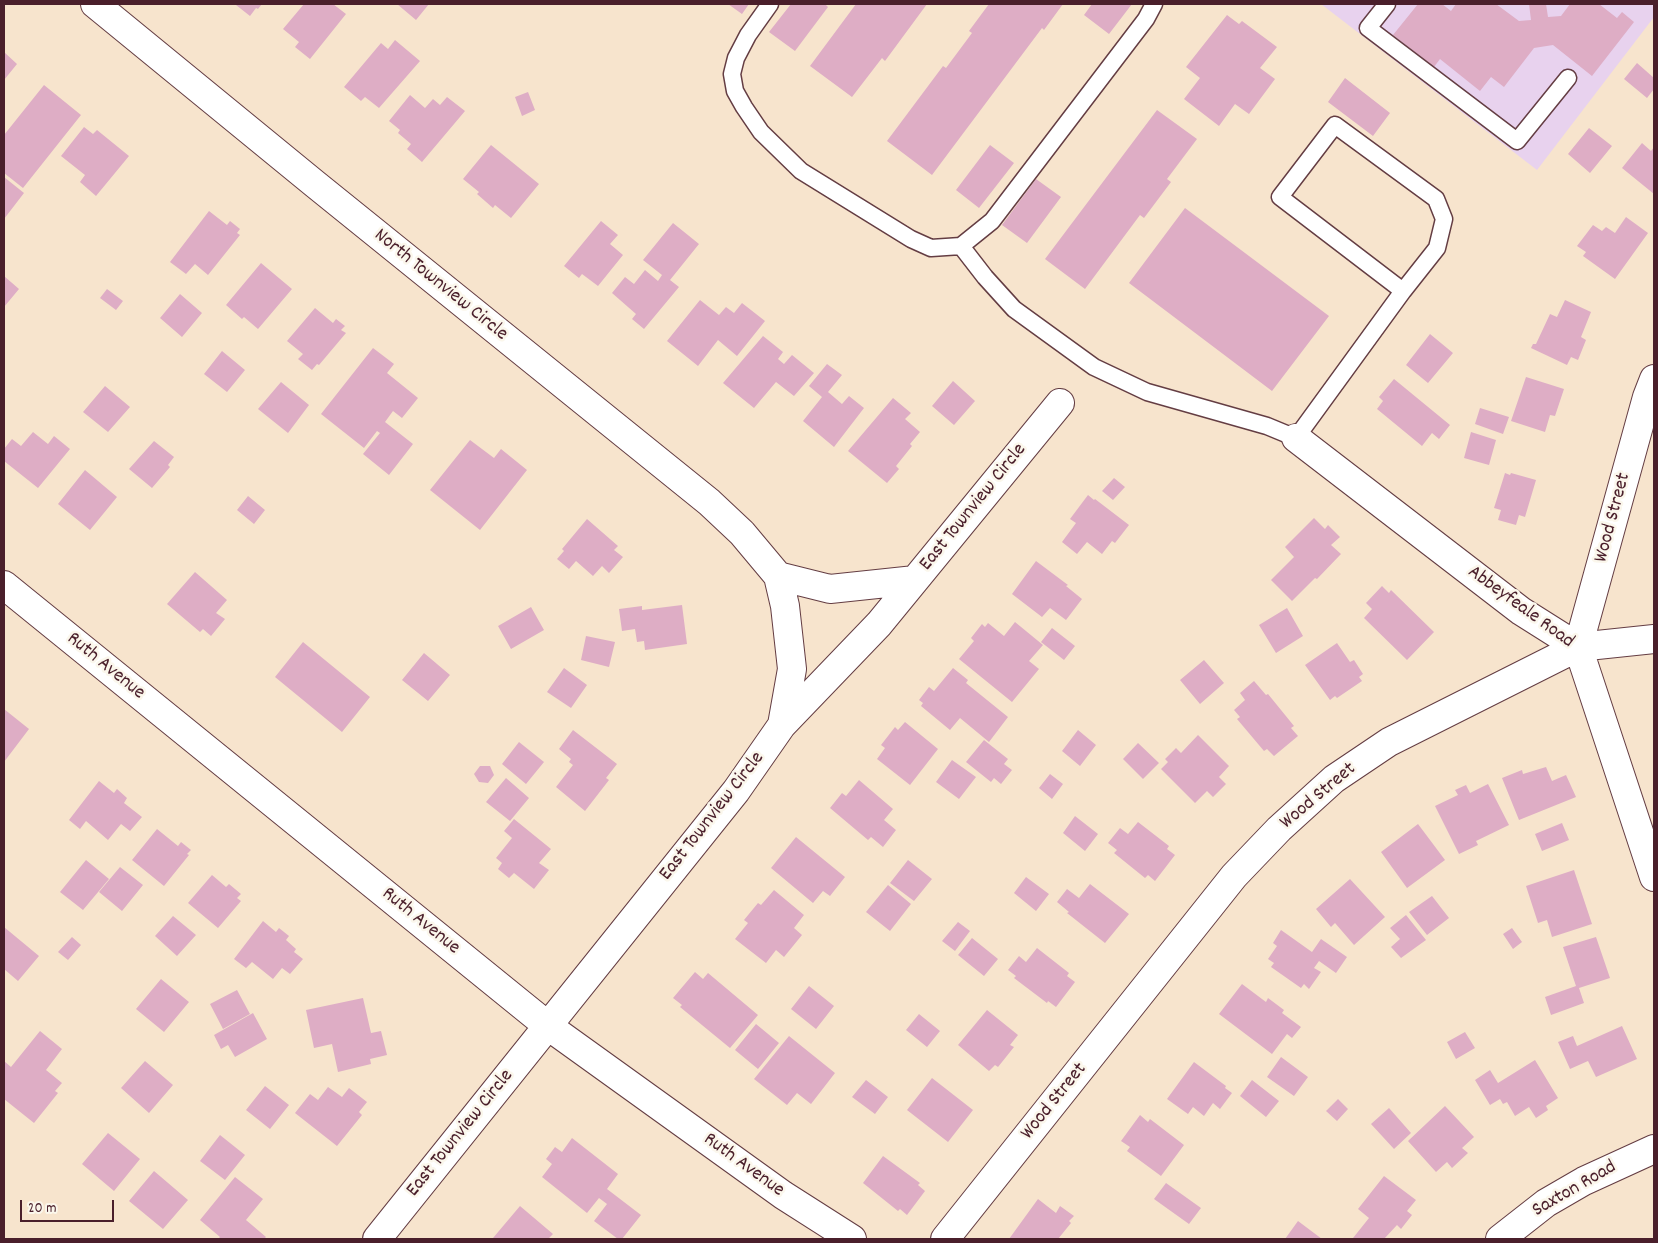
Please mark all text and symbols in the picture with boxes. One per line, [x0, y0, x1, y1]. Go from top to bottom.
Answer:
street label: North Townview Circle [368, 225, 512, 347]
street label: East Townview Circle [915, 439, 1033, 577]
street label: Wood Street [1591, 471, 1637, 565]
street label: Abbeyfeale Road [1462, 561, 1578, 655]
street label: Ruth Avenue [61, 628, 149, 706]
street label: East Townview Circle [655, 748, 771, 886]
street label: Wood Street [1276, 758, 1362, 836]
street label: Ruth Avenue [376, 883, 464, 961]
street label: Wood Street [1017, 1059, 1093, 1145]
street label: East Townview Circle [402, 1065, 520, 1203]
street label: Ruth Avenue [698, 1129, 788, 1203]
street label: Saxton Road [1529, 1156, 1621, 1224]
scale bar [22, 1190, 116, 1222]
text: 20 m [28, 1198, 56, 1220]

